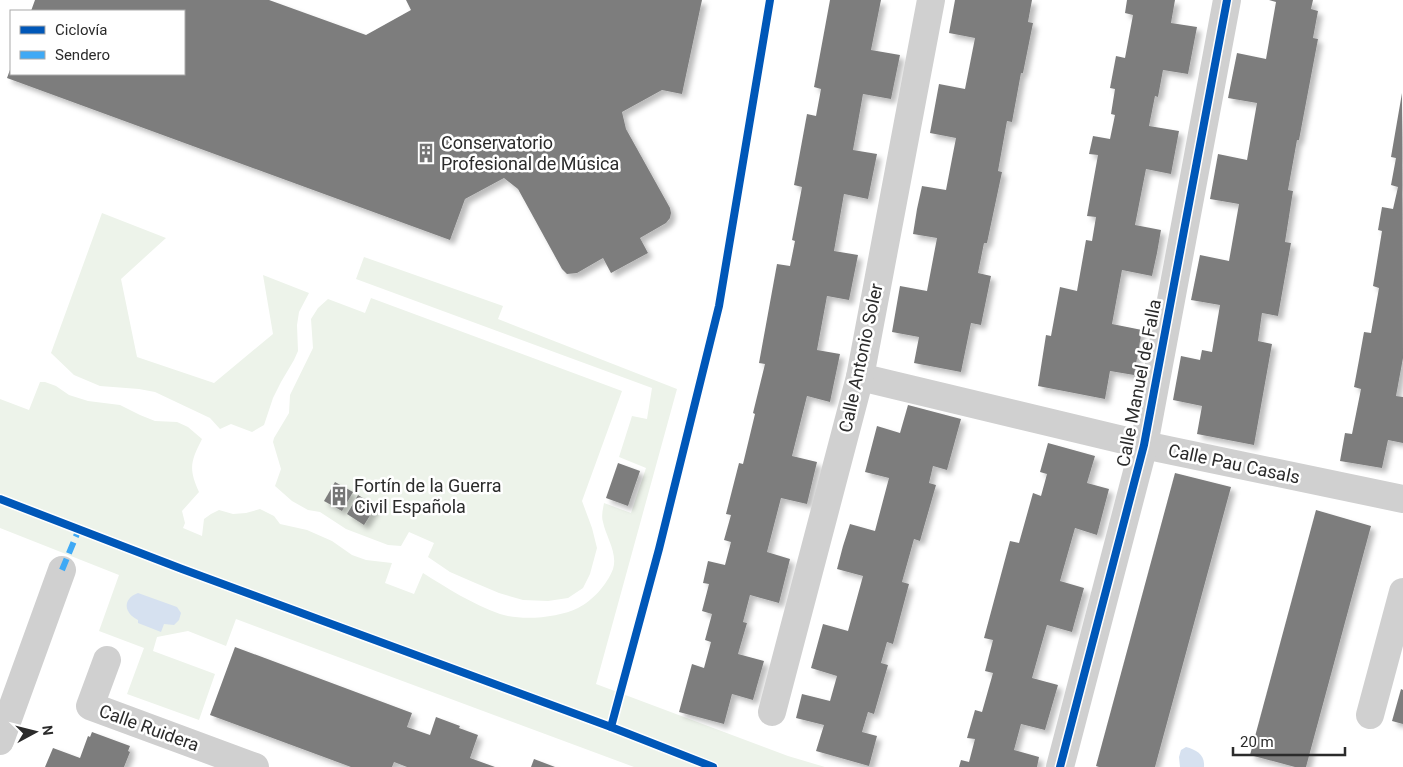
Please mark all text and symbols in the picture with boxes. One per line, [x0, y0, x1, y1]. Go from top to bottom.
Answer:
legend [10, 10, 185, 75]
text: Ciclovía [55, 21, 108, 39]
text: Sendero [55, 46, 110, 64]
place label: Conservatorio Profesional de Música [441, 132, 619, 174]
building icon: Conservatorio Profesional de Música [415, 142, 437, 164]
street label: Calle Antonio Soler [834, 281, 887, 434]
street label: Calle Manuel de Falla [1112, 297, 1165, 468]
street label: Calle Pau Casals [1166, 439, 1302, 488]
place label: Fortín de la Guerra Civil Española [354, 475, 501, 517]
building icon: Fortín de la Guerra Civil Española [328, 485, 350, 507]
street label: Calle Ruidera [96, 700, 202, 755]
north arrow [10, 707, 60, 757]
scale bar [1233, 724, 1346, 756]
text: N [39, 725, 56, 736]
text: 20 m [1240, 733, 1274, 751]

